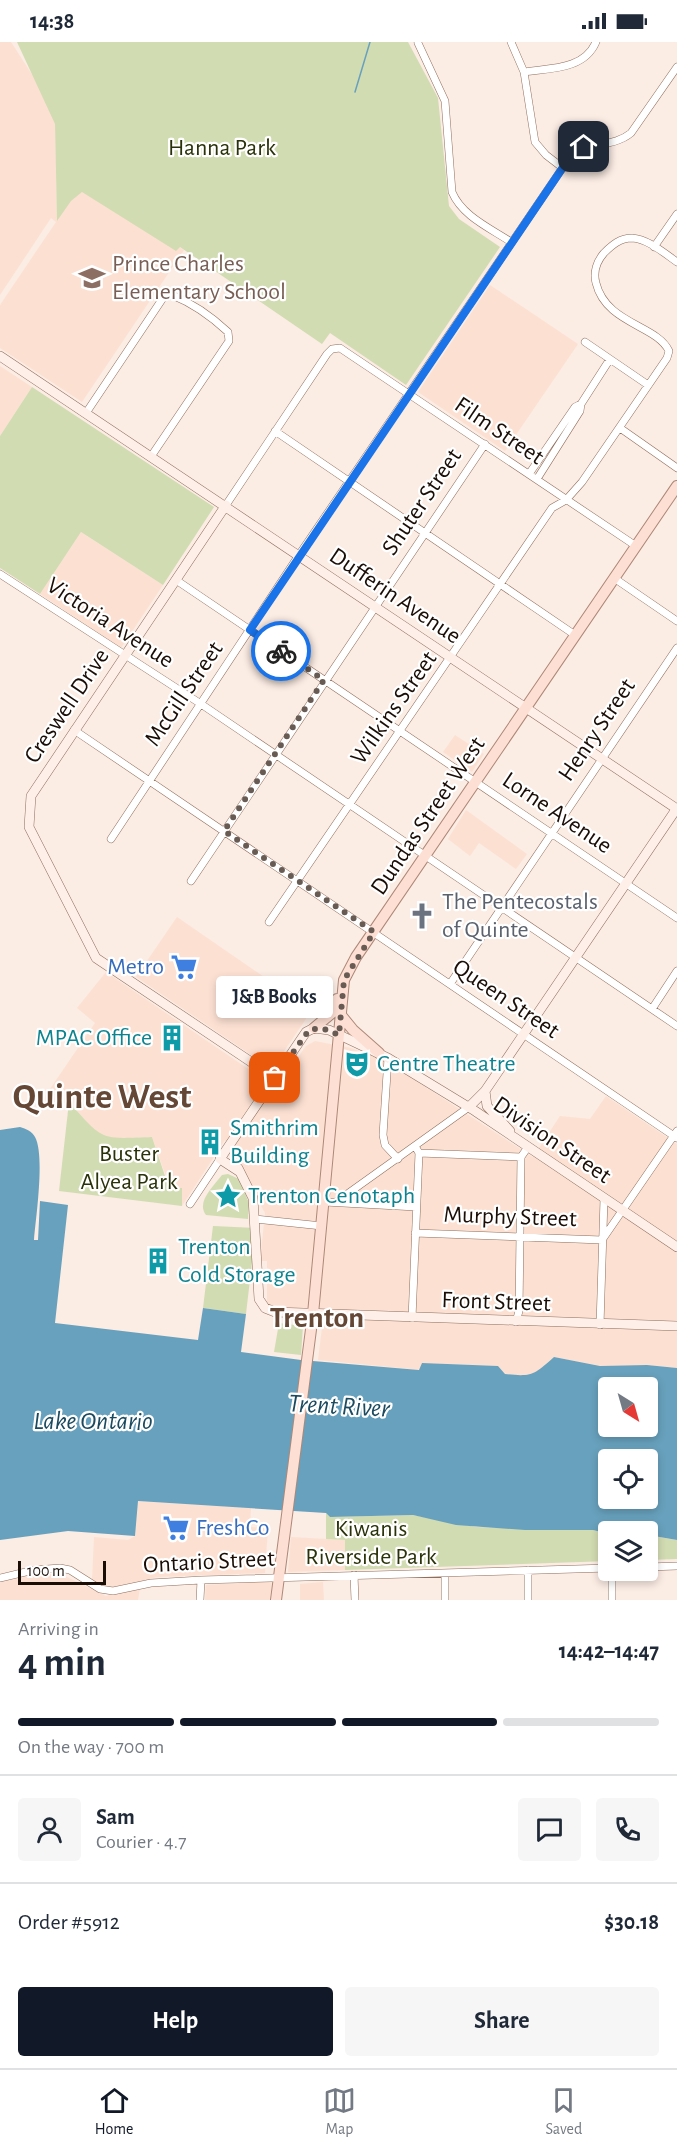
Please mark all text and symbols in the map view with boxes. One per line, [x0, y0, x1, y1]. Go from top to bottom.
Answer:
text: 14:38 [30, 10, 74, 32]
pin [558, 121, 609, 172]
icon: home [567, 130, 600, 163]
park label: Hanna Park [168, 136, 276, 160]
place label: Prince Charles Elementary School [112, 252, 286, 304]
school or university icon: Prince Charles Elementary School [77, 263, 107, 293]
street label: Film Street [450, 393, 548, 470]
street label: Shuter Street [378, 444, 466, 559]
street label: Dufferin Avenue [325, 543, 465, 649]
street label: Victoria Avenue [42, 573, 178, 673]
courier [251, 621, 311, 681]
icon: bike [265, 635, 298, 668]
street label: McGill Street [140, 637, 228, 751]
street label: Creswell Drive [20, 644, 114, 768]
street label: Wilkins Street [346, 647, 442, 769]
street label: Henry Street [554, 674, 640, 786]
street label: Dundas Street West [366, 732, 490, 899]
street label: Lorne Avenue [498, 768, 616, 858]
place label: The Pentecostals of Quinte [442, 890, 598, 942]
church icon: The Pentecostals of Quinte [407, 901, 437, 931]
supermarket icon: Metro [169, 952, 199, 982]
place label: Metro [107, 955, 164, 979]
street label: Queen Street [448, 955, 564, 1043]
callout: J&B Books [216, 976, 334, 1018]
text: J&B Books [232, 987, 317, 1007]
building icon: MPAC Office [157, 1023, 187, 1053]
place label: MPAC Office [36, 1026, 152, 1050]
theatre icon: Centre Theatre [342, 1049, 372, 1079]
pin [249, 1052, 300, 1103]
place label: Centre Theatre [377, 1052, 515, 1076]
icon: bag [258, 1061, 291, 1094]
district label: Quinte West [13, 1079, 191, 1115]
street label: Division Street [489, 1092, 615, 1188]
place label: Smithrim Building [230, 1116, 319, 1168]
building icon: Smithrim Building [195, 1127, 225, 1157]
park label: Buster Alyea Park [80, 1142, 178, 1194]
place icon: Trenton Cenotaph [213, 1181, 243, 1211]
place label: Trenton Cenotaph [248, 1184, 415, 1208]
street label: Murphy Street [443, 1203, 577, 1231]
place label: Trenton Cold Storage [178, 1235, 296, 1287]
building icon: Trenton Cold Storage [143, 1246, 173, 1276]
street label: Front Street [441, 1288, 551, 1316]
district label: Trenton [270, 1303, 364, 1333]
north arrow [598, 1377, 658, 1437]
map controls [598, 1377, 658, 1581]
water label: Trent River [288, 1390, 392, 1422]
water label: Lake Ontario [33, 1408, 153, 1434]
button: locate [598, 1449, 658, 1509]
supermarket icon: FreshCo [161, 1513, 191, 1543]
place label: FreshCo [196, 1516, 269, 1540]
park label: Kiwanis Riverside Park [305, 1517, 437, 1569]
button: layers [598, 1521, 658, 1581]
street label: Ontario Street [142, 1547, 276, 1577]
scale bar [18, 1558, 106, 1586]
text: 100 m [27, 1563, 65, 1579]
text: Arriving in [18, 1619, 99, 1639]
text: 14:42–14:47 [559, 1640, 659, 1662]
text: 4 min [18, 1644, 106, 1683]
text: On the way · 700 m [18, 1737, 164, 1757]
button: person [18, 1798, 81, 1861]
button: chat [518, 1798, 581, 1861]
button: phone [596, 1798, 659, 1861]
text: Sam [96, 1806, 135, 1828]
text: Courier · 4.7 [96, 1832, 187, 1852]
text: Order #5912 [18, 1911, 120, 1933]
text: $30.18 [604, 1911, 659, 1933]
button: Help [18, 1987, 333, 2056]
button: Share [345, 1987, 659, 2056]
tab: Home [95, 2084, 133, 2139]
tab: Map [323, 2084, 356, 2139]
tab: Saved [546, 2084, 582, 2139]

